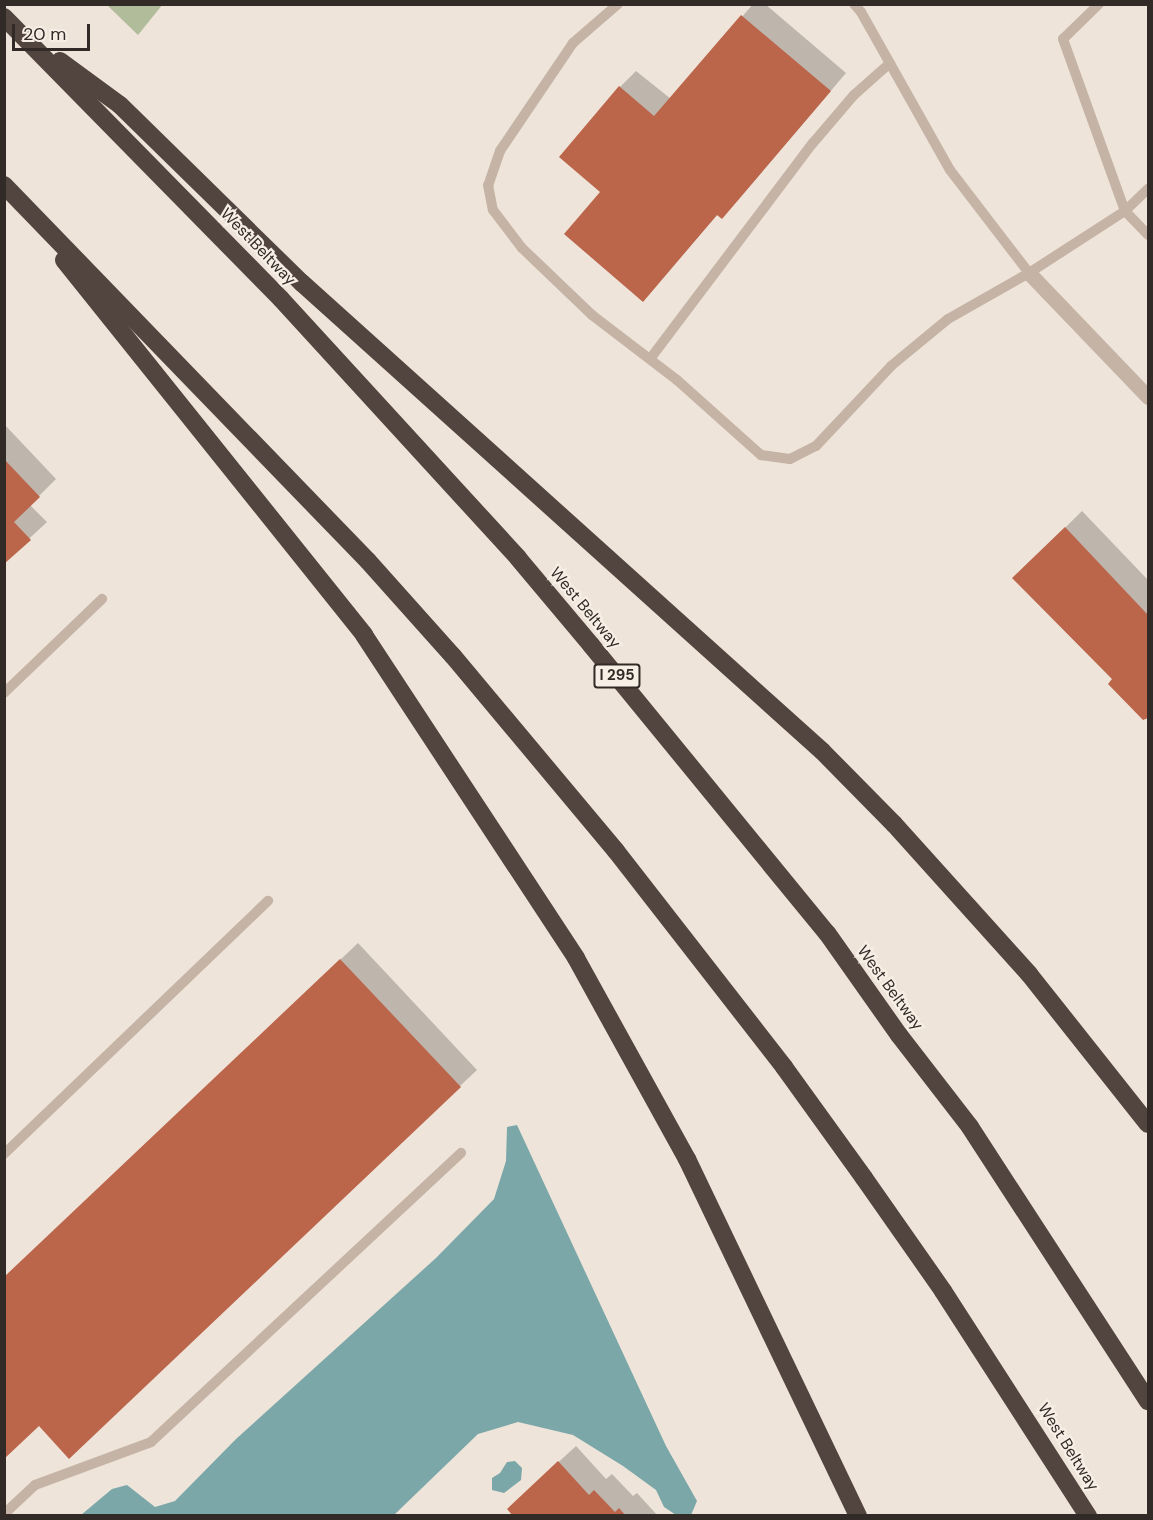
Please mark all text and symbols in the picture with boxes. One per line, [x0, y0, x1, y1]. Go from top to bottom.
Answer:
scale bar [15, 12, 93, 50]
text: 20 m [23, 22, 66, 46]
street label: West Beltway [216, 204, 300, 290]
street label: West Beltway [546, 564, 624, 652]
road number: I 295 [593, 664, 641, 688]
street label: West Beltway [853, 942, 927, 1034]
street label: West Beltway [1033, 1400, 1103, 1494]

